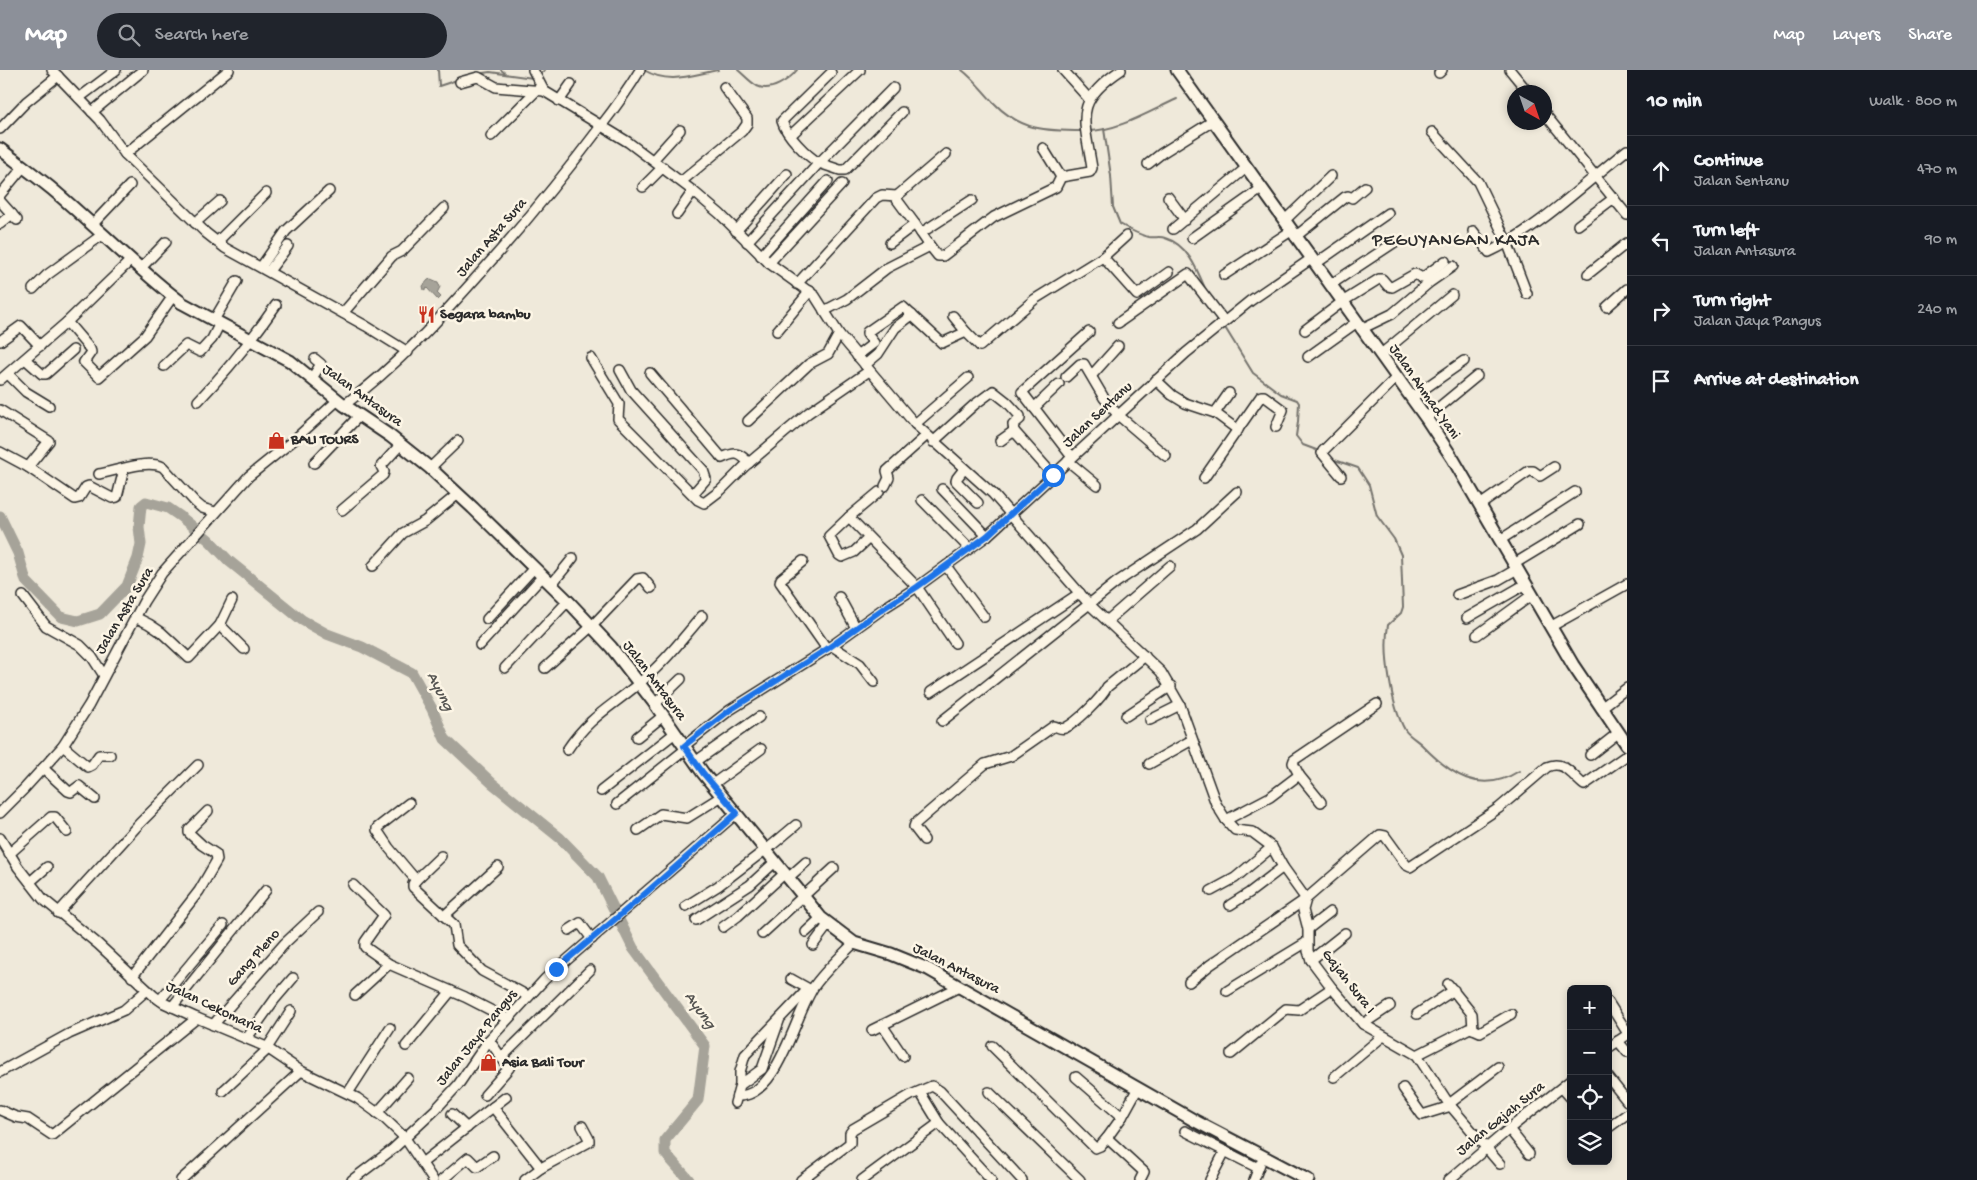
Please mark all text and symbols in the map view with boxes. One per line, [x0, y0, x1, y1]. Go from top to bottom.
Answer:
search box [97, 13, 447, 58]
text: Map [25, 21, 67, 50]
icon: search [115, 21, 143, 49]
text: Search here [155, 24, 248, 47]
text: Map [1773, 25, 1805, 46]
text: Layers [1833, 25, 1880, 46]
text: Share [1908, 25, 1952, 46]
north arrow [1507, 85, 1552, 130]
text: 10 min [1647, 90, 1702, 115]
text: Walk · 800 m [1869, 93, 1957, 112]
text: Continue [1694, 150, 1763, 173]
icon: ahead [1647, 157, 1675, 185]
text: 470 m [1917, 161, 1957, 180]
text: Jalan Sentanu [1694, 173, 1789, 192]
street label: Jalan Asta Sura [453, 194, 532, 281]
text: Turn left [1694, 220, 1758, 243]
icon: left [1647, 227, 1675, 255]
district label: PEGUYANGAN KAJA [1371, 231, 1540, 252]
text: 90 m [1925, 231, 1957, 250]
text: Jalan Antasura [1694, 243, 1796, 262]
text: Turn right [1694, 290, 1770, 313]
icon: right [1647, 297, 1675, 325]
text: 240 m [1917, 301, 1957, 320]
restaurant icon: Segara bambu [416, 305, 436, 325]
place label: Segara bambu [440, 306, 532, 324]
text: Jalan Jaya Pangus [1694, 313, 1821, 332]
street label: Jalan Ahmad Yani [1384, 341, 1464, 443]
street label: Jalan Antasura [318, 361, 406, 432]
icon: arrive [1647, 367, 1675, 395]
text: Arrive at destination [1694, 369, 1858, 392]
street label: Jalan Sentanu [1059, 378, 1137, 452]
shop icon: BALI TOURS [267, 430, 287, 450]
place label: BALI TOURS [290, 431, 359, 449]
route start [1042, 464, 1065, 487]
street label: Jalan Asta Sura [92, 564, 158, 658]
street label: Jalan Antasura [618, 638, 690, 725]
water label: Ayung [421, 669, 457, 716]
street label: Gang Pleno [223, 925, 285, 990]
street label: Jalan Antasura [909, 939, 1003, 999]
street label: Gajah Sura I [1317, 946, 1379, 1018]
route end [545, 958, 568, 981]
street label: Jalan Cekomaria [163, 978, 266, 1039]
map controls [1567, 985, 1612, 1165]
button: + [1567, 985, 1612, 1030]
street label: Jalan Jaya Pangus [433, 986, 522, 1090]
water label: Ayung [679, 989, 719, 1034]
button: − [1567, 1030, 1612, 1075]
shop icon: Asia Bali Tour [478, 1053, 498, 1073]
place label: Asia Bali Tour [501, 1054, 585, 1072]
button: locate [1567, 1075, 1612, 1120]
street label: Jalan Gajah Sura [1453, 1078, 1549, 1160]
button: layers [1567, 1120, 1612, 1165]

